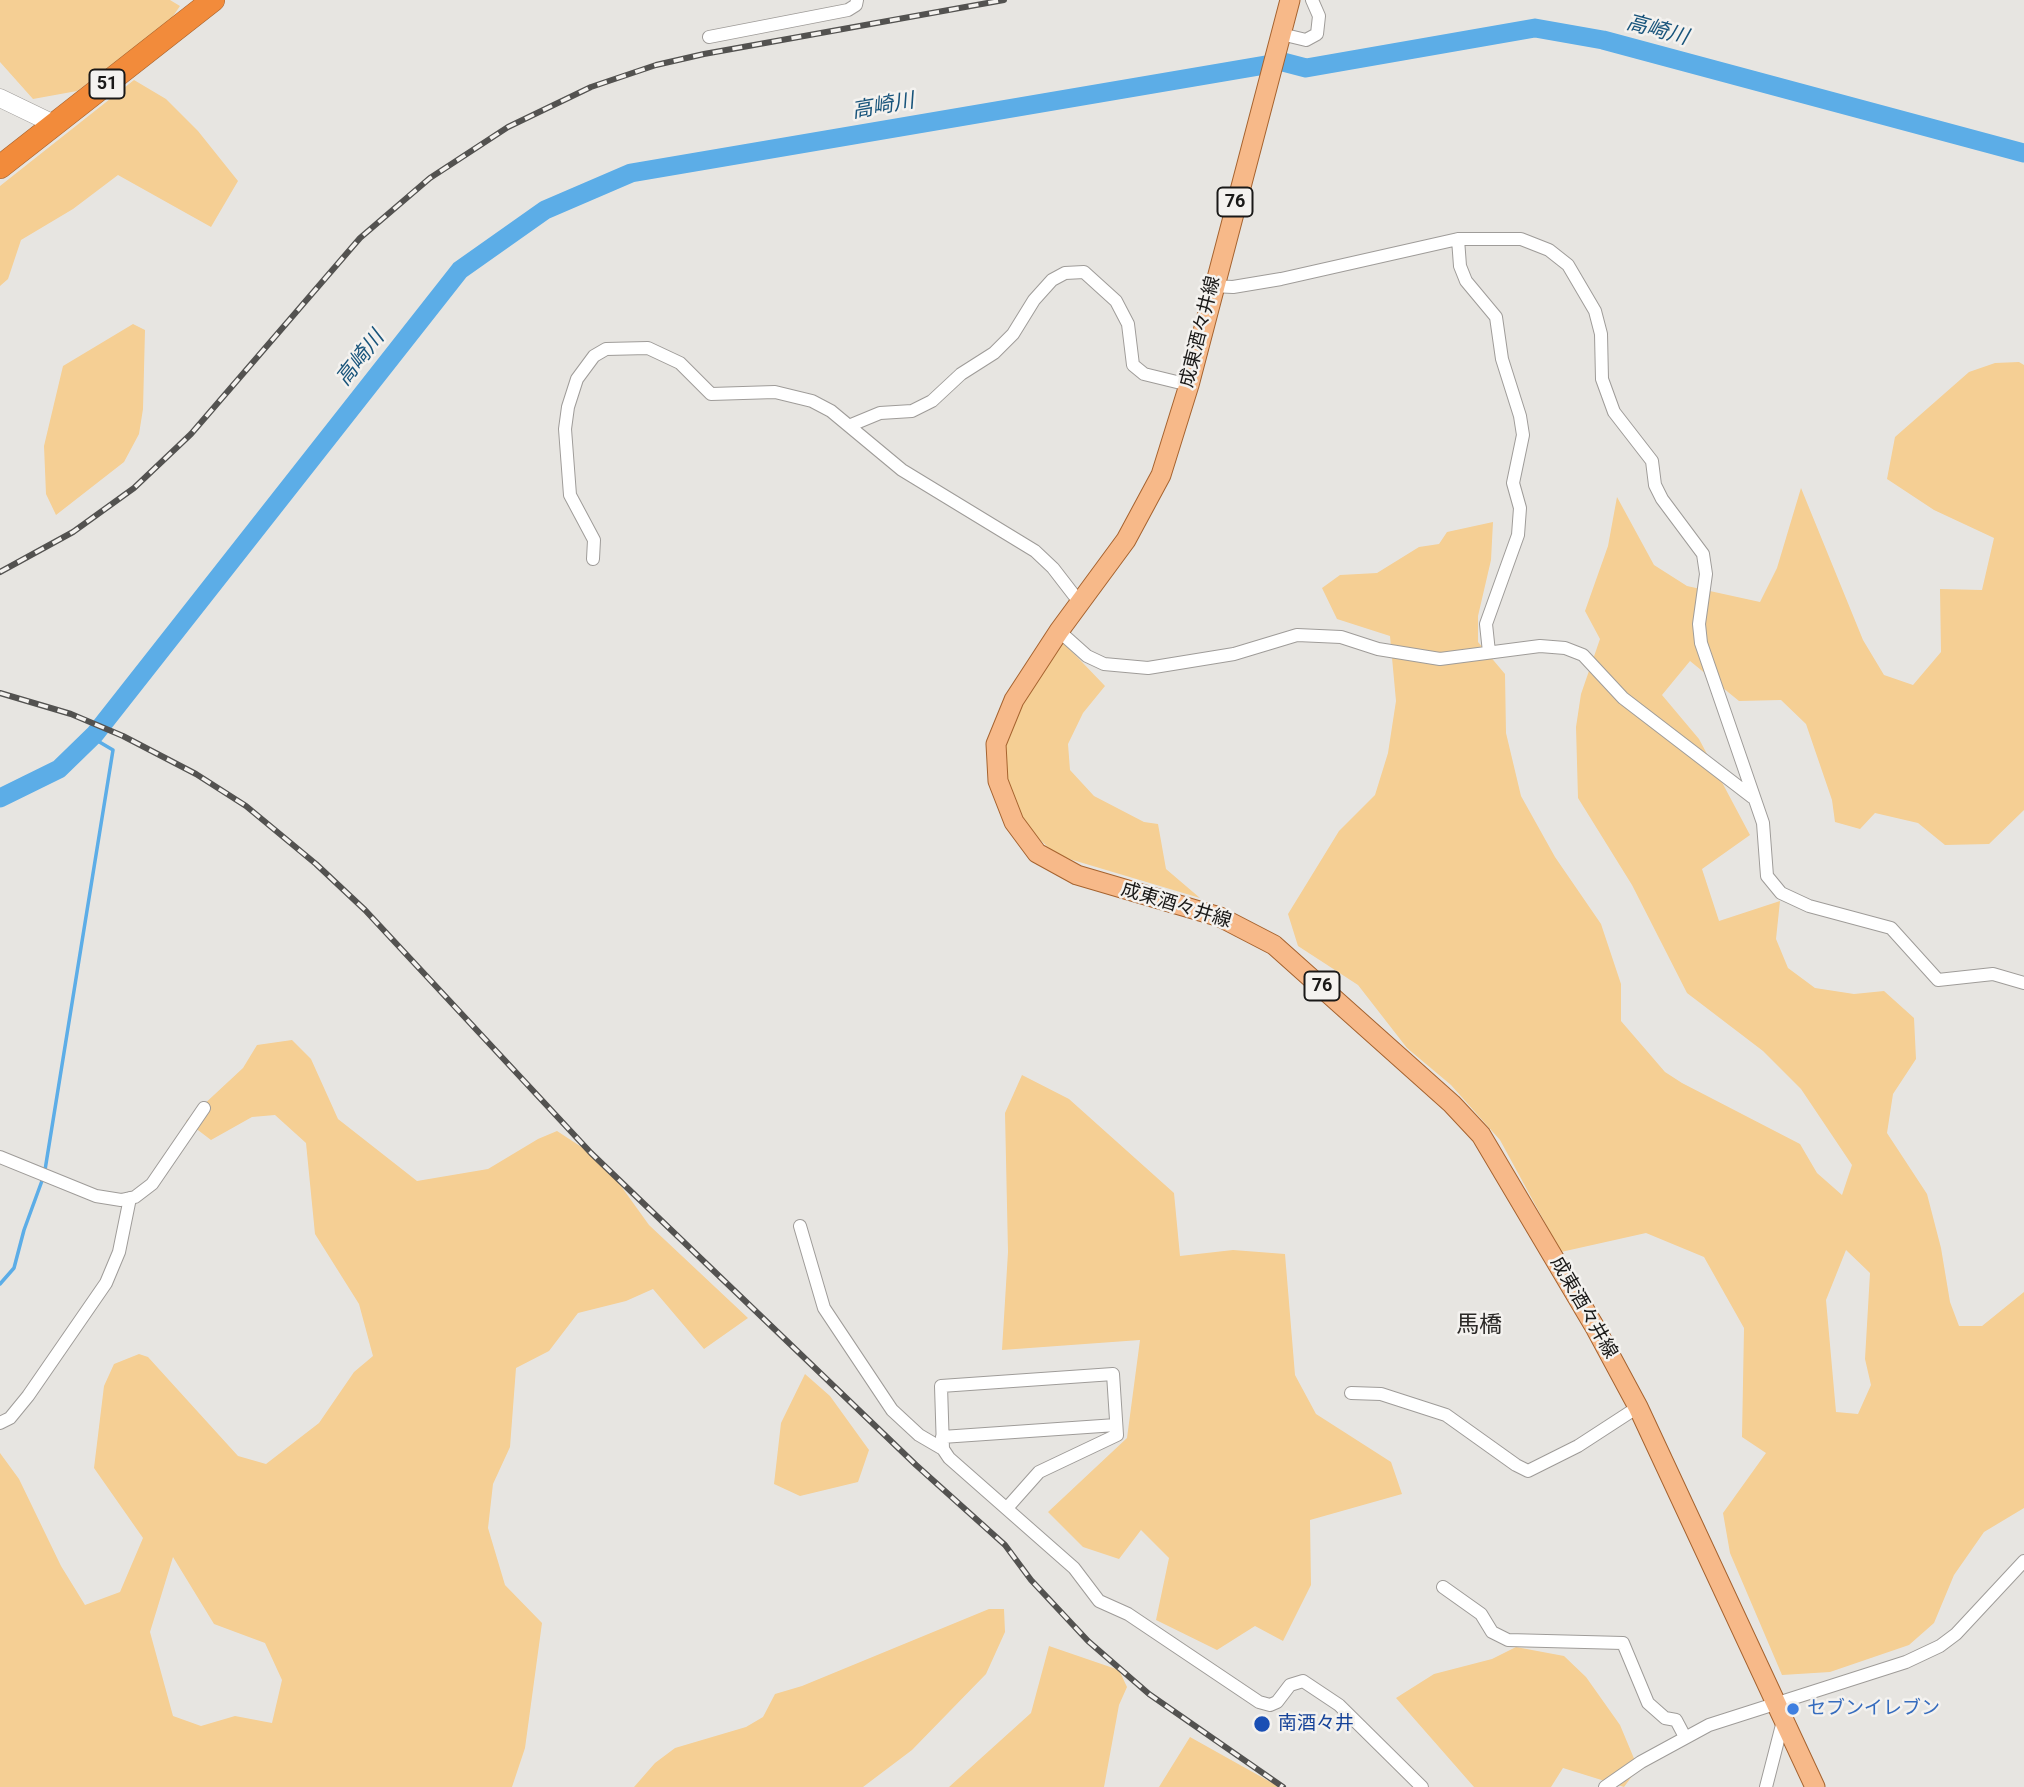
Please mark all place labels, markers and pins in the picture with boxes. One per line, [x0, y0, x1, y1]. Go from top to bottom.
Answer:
place label: セブンイレブン [1807, 1698, 1940, 1720]
marker: セブンイレブン [1785, 1701, 1801, 1717]
place label: 南酒々井 [1278, 1713, 1354, 1735]
marker: 南酒々井 [1252, 1714, 1272, 1734]

